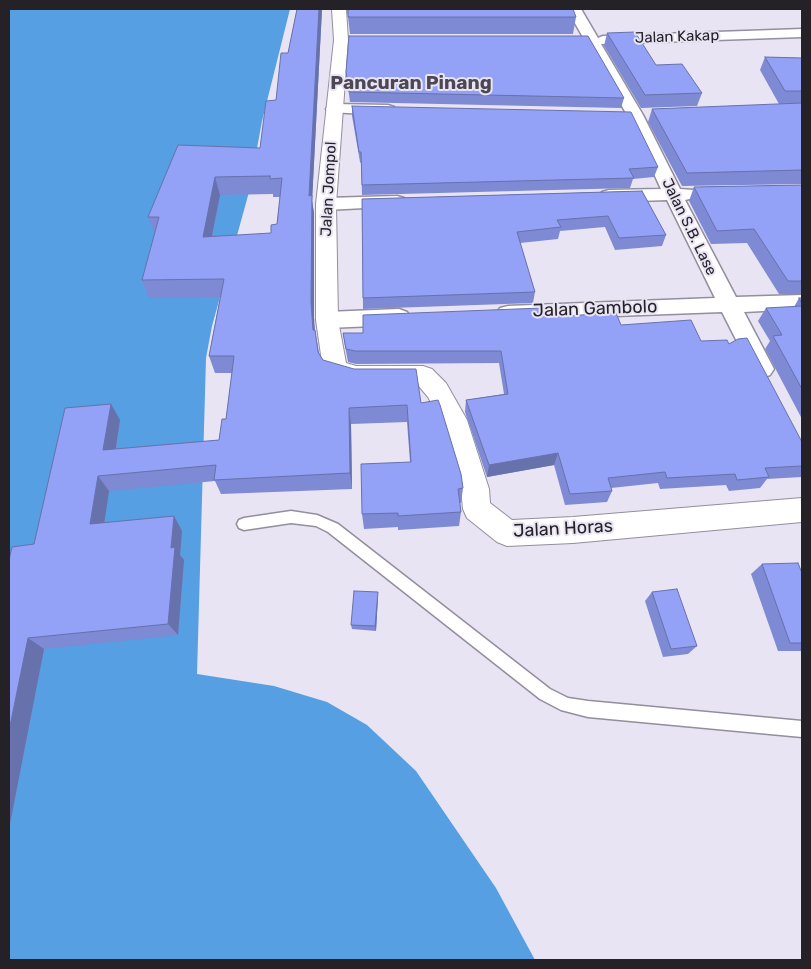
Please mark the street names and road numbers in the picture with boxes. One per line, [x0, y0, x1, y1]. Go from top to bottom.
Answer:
street label: Jalan Kakap [635, 27, 719, 47]
street label: Jalan Jompol [318, 141, 340, 237]
street label: Jalan S.B. Lase [658, 176, 720, 278]
street label: Jalan Gambolo [532, 296, 658, 322]
street label: Jalan Horas [513, 516, 613, 542]

